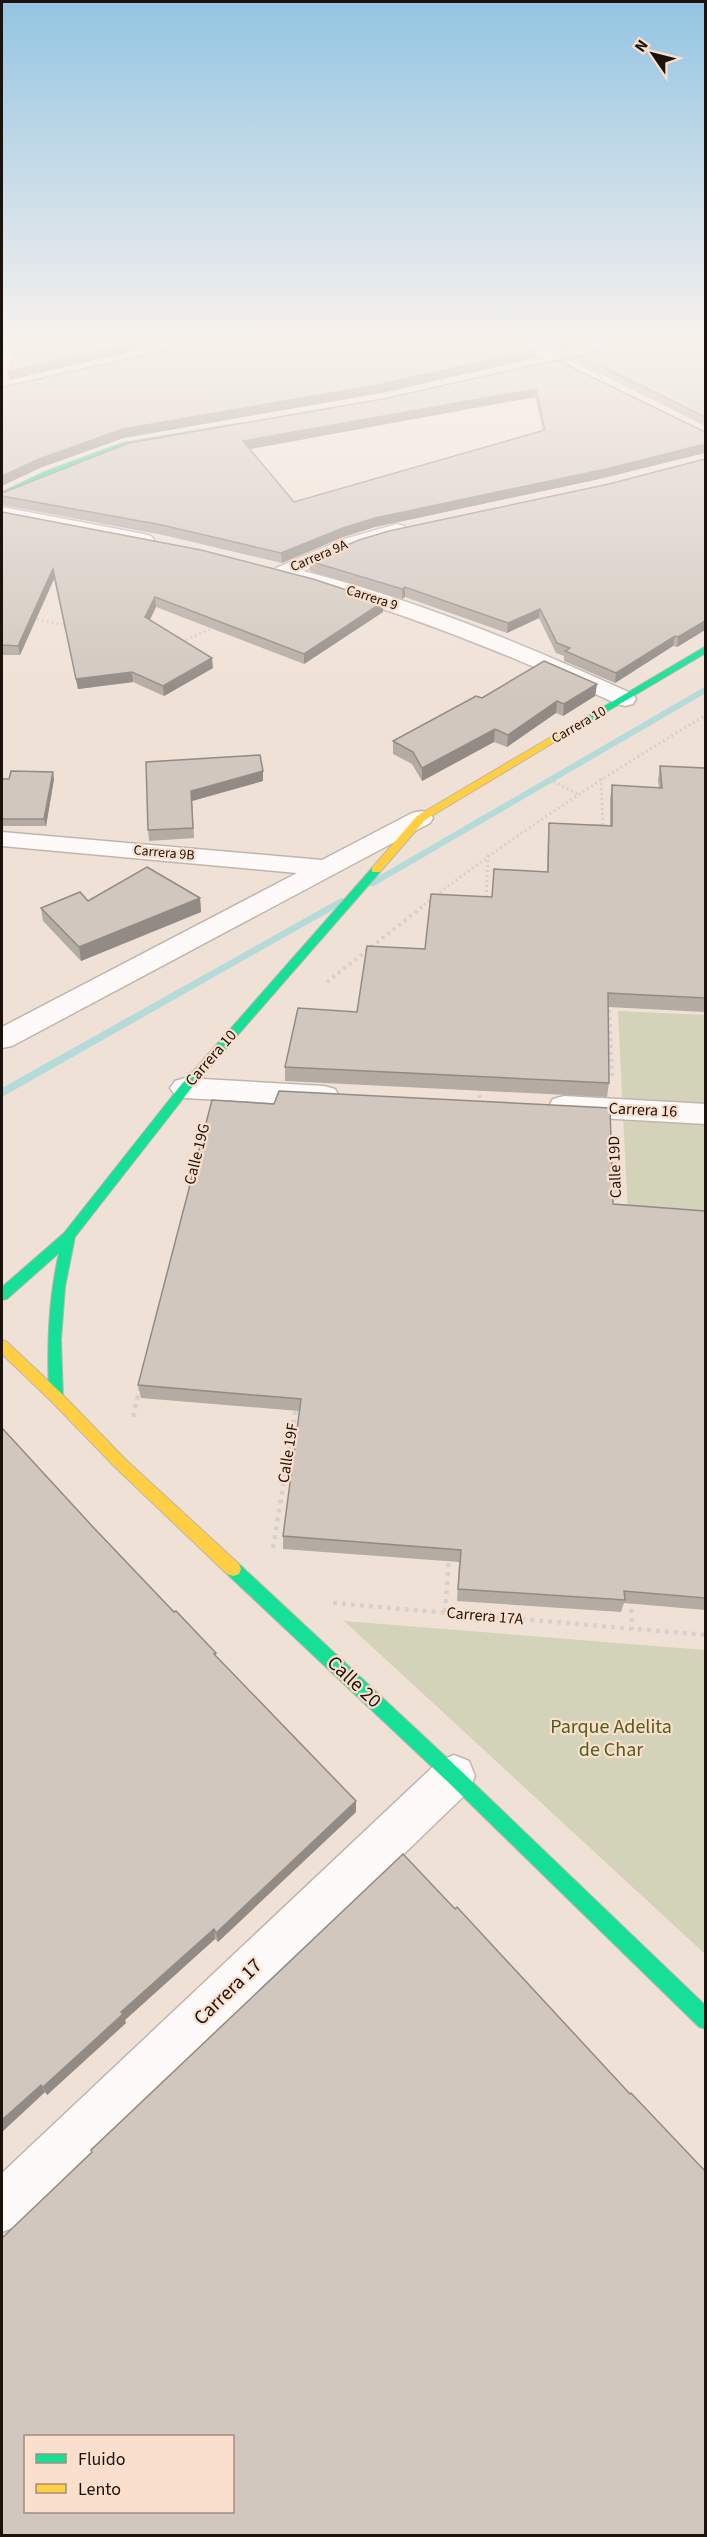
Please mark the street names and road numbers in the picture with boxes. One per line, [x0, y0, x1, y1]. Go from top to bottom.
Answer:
street label: Carrera 9A [287, 535, 351, 577]
street label: Carrera 9 [344, 580, 400, 616]
street label: Carrera 10 [548, 701, 610, 749]
street label: Carrera 9B [133, 840, 195, 866]
street label: Carrera 10 [180, 1025, 242, 1091]
street label: Carrera 16 [608, 1097, 678, 1123]
street label: Calle 19G [179, 1121, 215, 1187]
street label: Calle 19D [603, 1135, 627, 1198]
street label: Calle 19F [272, 1421, 304, 1485]
street label: Carrera 17A [446, 1602, 525, 1630]
street label: Calle 20 [321, 1649, 388, 1715]
street label: Carrera 17 [188, 1952, 269, 2032]

